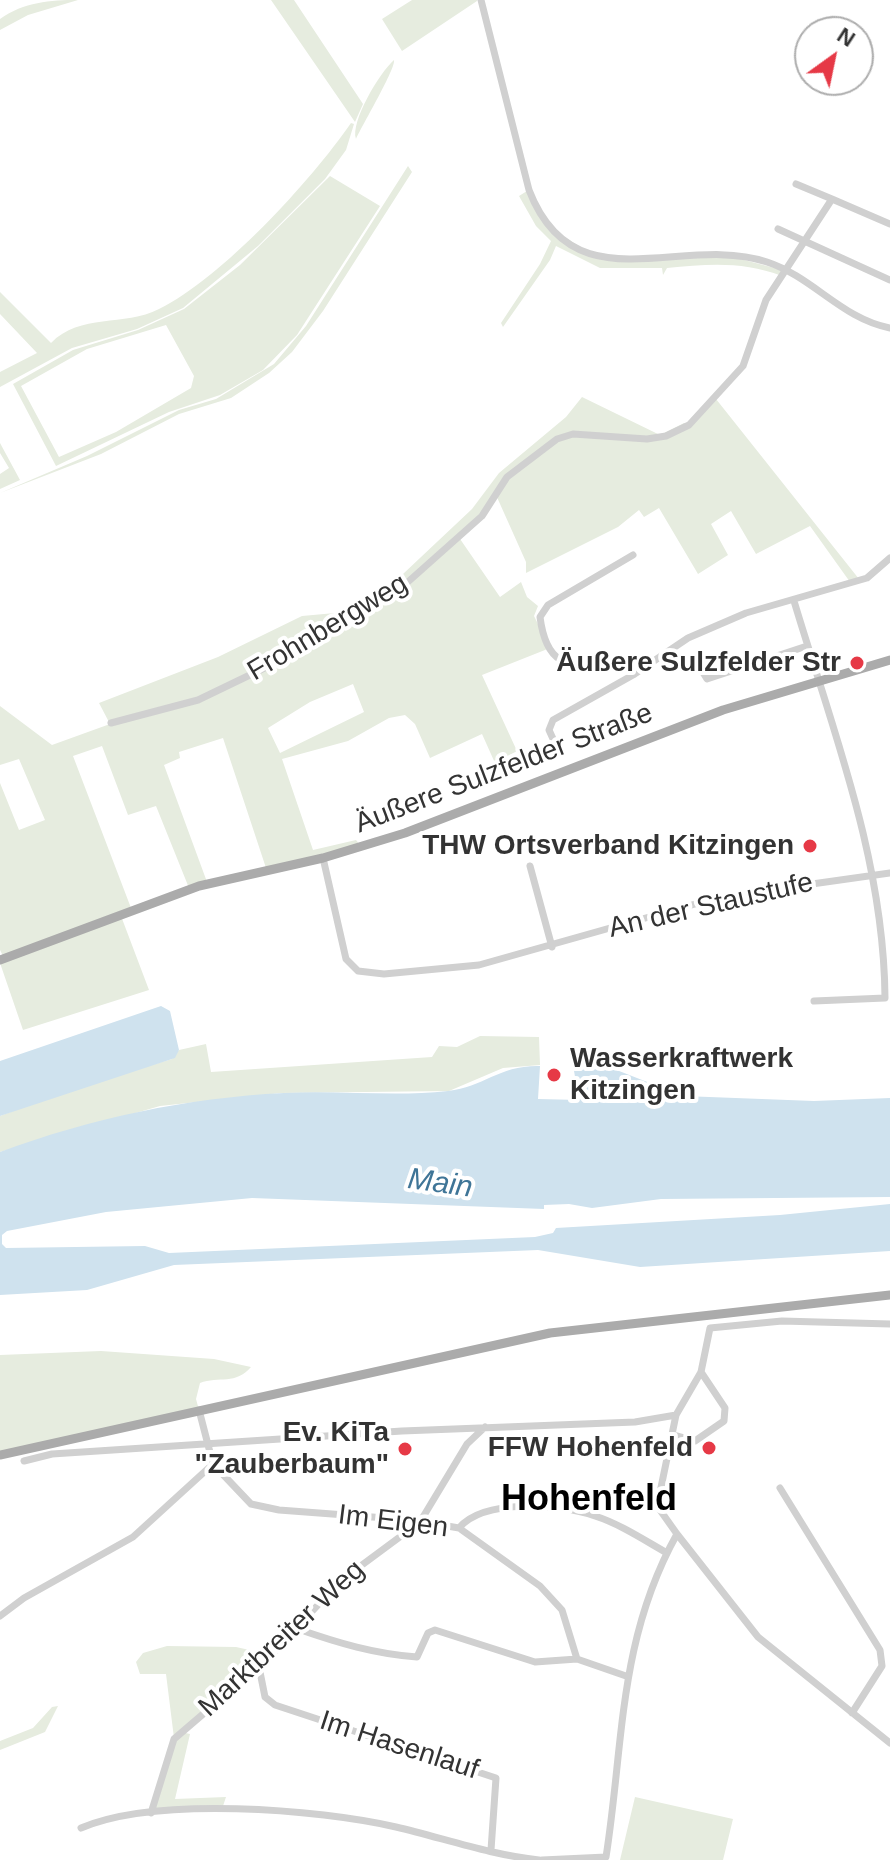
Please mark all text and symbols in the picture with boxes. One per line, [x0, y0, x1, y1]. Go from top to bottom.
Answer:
north arrow [794, 16, 874, 96]
text: N [833, 22, 860, 52]
street label: Frohnbergweg [242, 567, 414, 689]
place label: Äußere Sulzfelder Str [556, 646, 841, 680]
marker: Äußere Sulzfelder Str [848, 654, 866, 672]
street label: Äußere Sulzfelder Straße [351, 697, 657, 841]
place label: THW Ortsverband Kitzingen [422, 829, 794, 863]
marker: THW Ortsverband Kitzingen [801, 837, 819, 855]
street label: An der Staustufe [606, 866, 816, 946]
place label: Wasserkraftwerk Kitzingen [570, 1042, 793, 1108]
marker: Wasserkraftwerk Kitzingen [545, 1066, 563, 1084]
water label: Main [405, 1162, 475, 1206]
place label: Ev. KiTa "Zauberbaum" [194, 1416, 389, 1482]
place label: FFW Hohenfeld [488, 1431, 693, 1465]
marker: FFW Hohenfeld [700, 1439, 718, 1457]
marker: Ev. KiTa "Zauberbaum" [396, 1440, 414, 1458]
district label: Hohenfeld [501, 1478, 677, 1522]
street label: Im Eigen [336, 1499, 450, 1545]
street label: Marktbreiter Weg [192, 1554, 372, 1724]
street label: Im Hasenlauf [315, 1705, 483, 1787]

